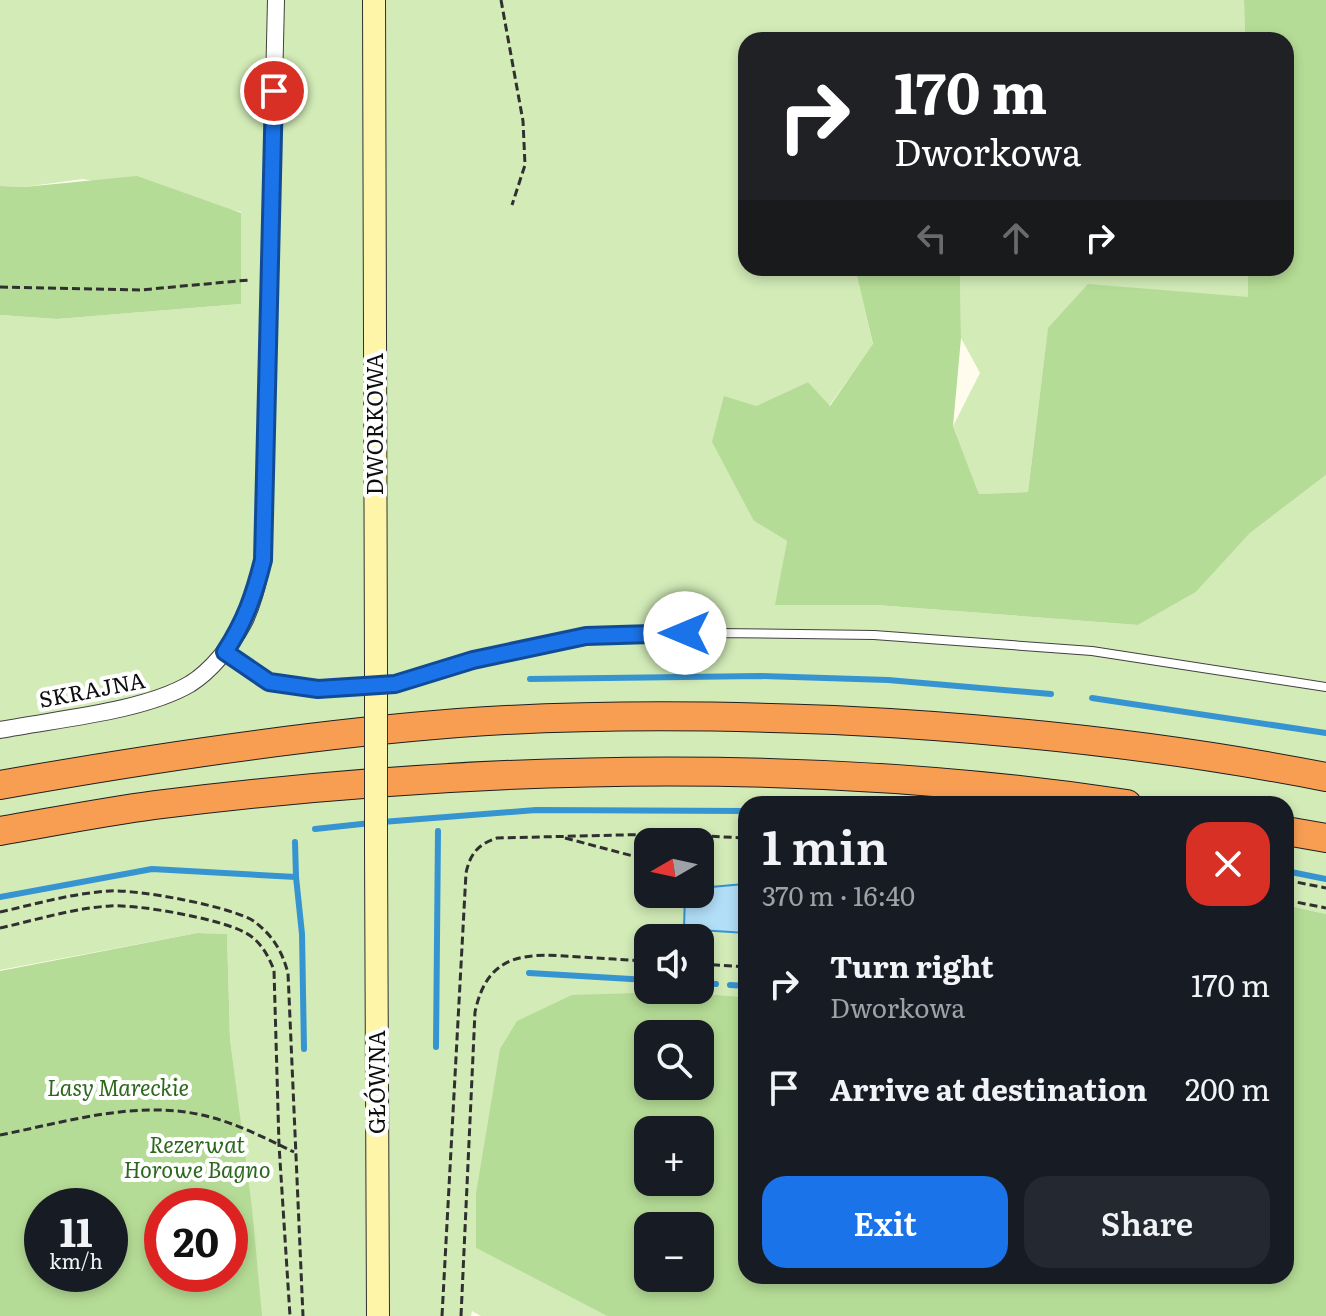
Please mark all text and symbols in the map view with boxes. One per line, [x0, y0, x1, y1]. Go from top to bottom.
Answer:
text: 170 m [894, 48, 1047, 131]
pin [240, 57, 308, 125]
icon: right [762, 64, 866, 168]
icon: arrive [252, 69, 296, 113]
text: Dworkowa [894, 124, 1081, 177]
icon: left [910, 216, 954, 260]
icon: ahead [994, 216, 1038, 260]
icon: right [1078, 216, 1122, 260]
street label: DWORKOWA [357, 353, 390, 495]
position arrow [643, 591, 727, 675]
street label: SKRAJNA [36, 662, 148, 715]
text: 1 min [762, 809, 888, 880]
button: close [1186, 822, 1270, 906]
north arrow [634, 828, 714, 908]
map controls [634, 828, 714, 1292]
text: 370 m · 16:40 [762, 875, 915, 914]
button: sound [634, 924, 714, 1004]
text: Turn right [830, 943, 994, 987]
icon: right [762, 962, 806, 1006]
text: 170 m [1191, 962, 1270, 1006]
text: Dworkowa [830, 987, 965, 1026]
button: search [634, 1020, 714, 1100]
street label: GŁÓWNA [359, 1030, 392, 1134]
icon: arrive [762, 1066, 806, 1110]
text: Arrive at destination [830, 1066, 1147, 1110]
text: 200 m [1185, 1066, 1270, 1110]
park label: Lasy Mareckie [47, 1070, 189, 1103]
button: + [634, 1116, 714, 1196]
park label: Rezerwat Horowe Bagno [123, 1127, 271, 1185]
button: Exit [762, 1176, 1008, 1268]
button: Share [1024, 1176, 1270, 1268]
speed limit sign: 20 [144, 1188, 248, 1292]
text: 11 [59, 1200, 93, 1259]
button: − [634, 1212, 714, 1292]
text: km/h [49, 1245, 103, 1275]

